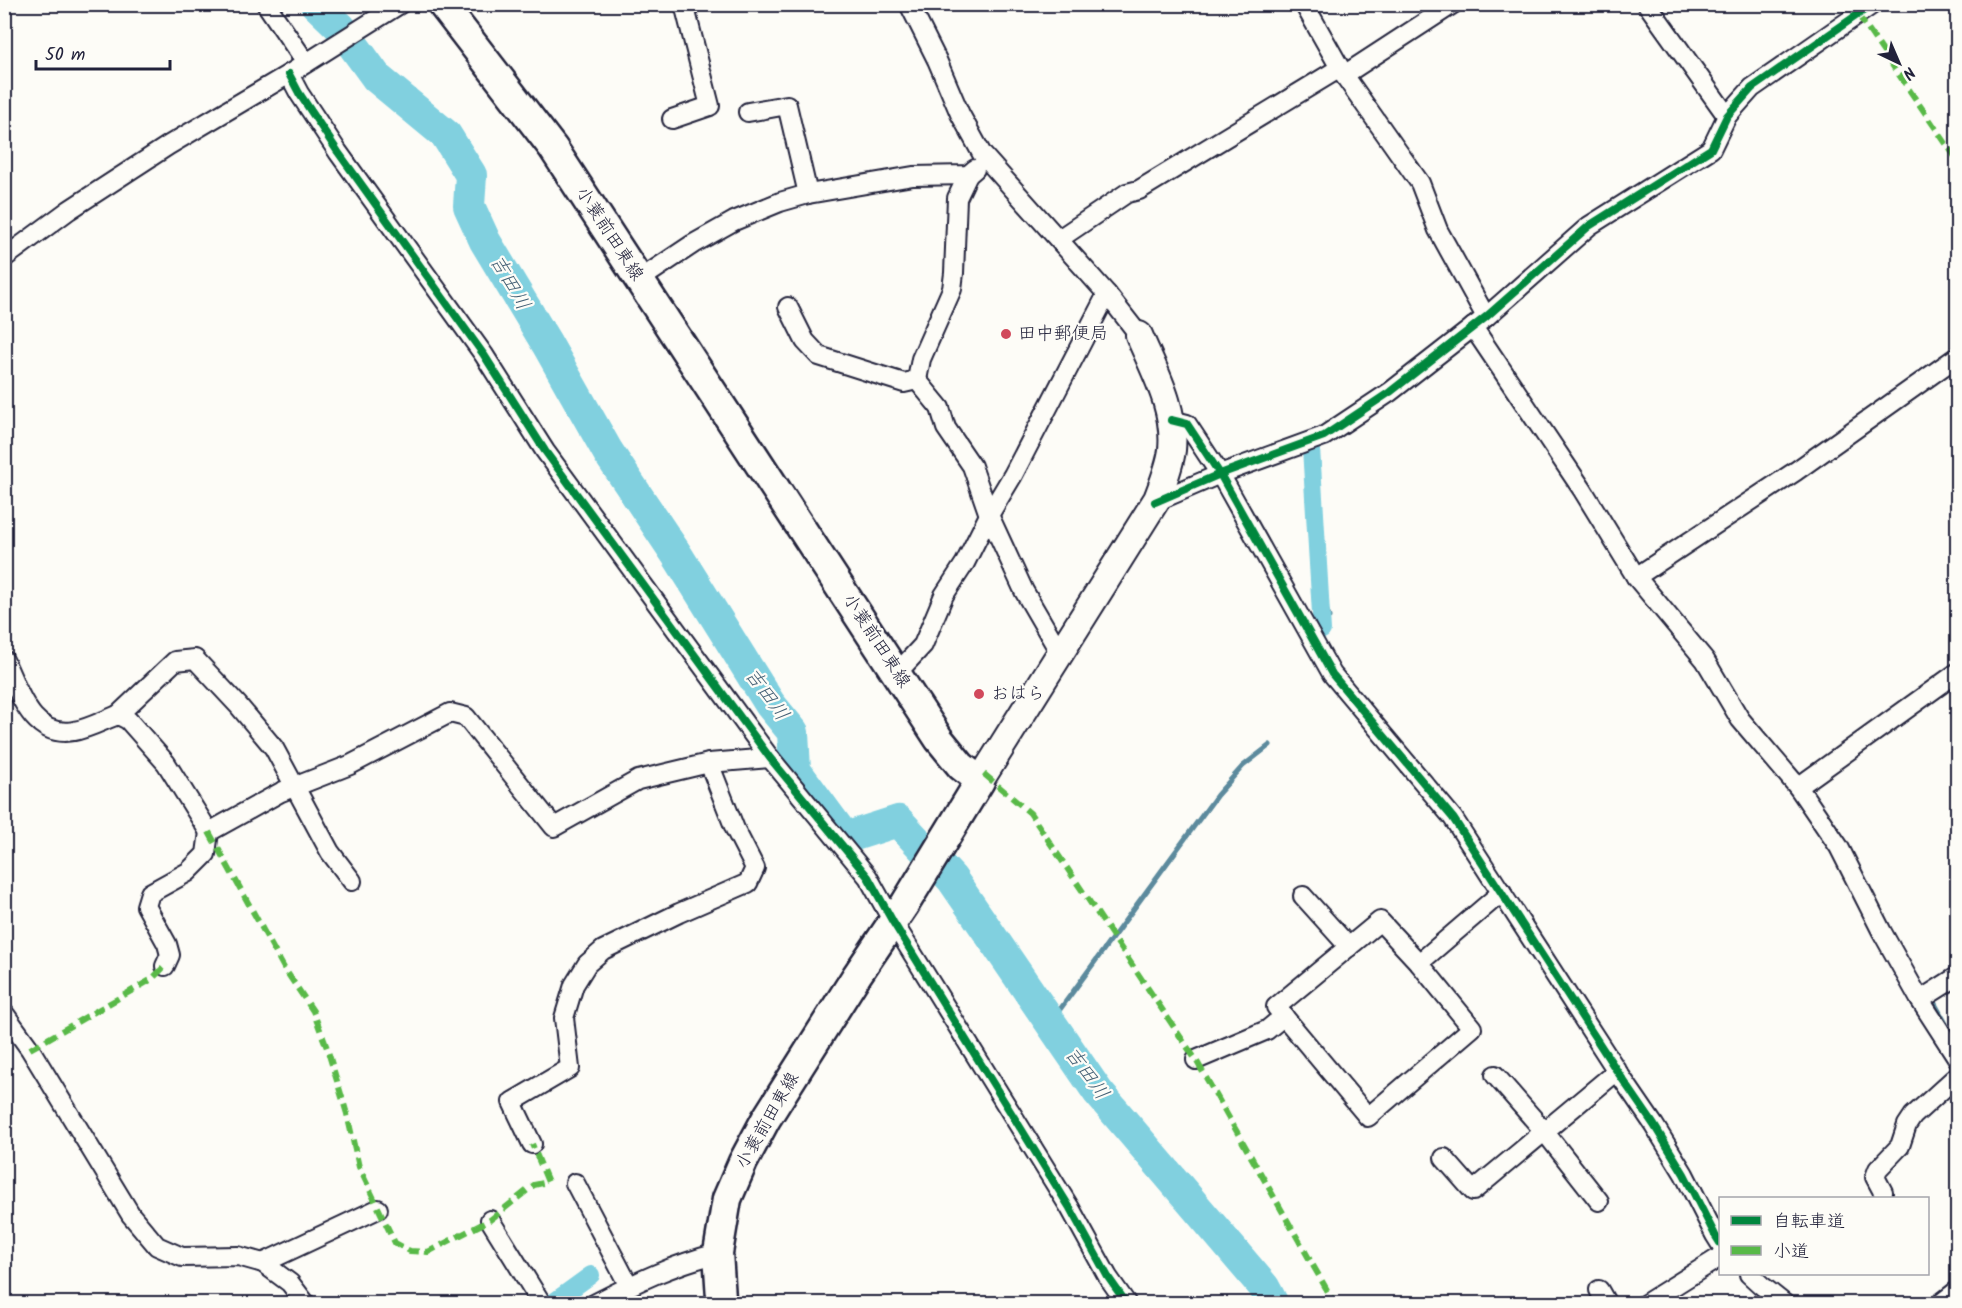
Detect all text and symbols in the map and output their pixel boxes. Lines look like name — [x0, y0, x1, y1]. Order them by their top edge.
scale bar — [36, 33, 170, 71]
north arrow — [1869, 33, 1929, 93]
text: 50 m — [45, 41, 85, 70]
text: N — [1896, 60, 1921, 85]
street label: 小蓑前田東線 — [567, 181, 651, 287]
water label: 吉田川 — [480, 249, 538, 317]
place label: 田中郵便局 — [1018, 320, 1108, 349]
marker: 田中郵便局 — [999, 327, 1013, 341]
street label: 小蓑前田東線 — [834, 588, 918, 694]
water label: 吉田川 — [735, 661, 797, 729]
place label: おはら — [991, 680, 1045, 709]
marker: おはら — [972, 687, 986, 701]
water label: 吉田川 — [1055, 1040, 1117, 1108]
street label: 小蓑前田東線 — [728, 1067, 808, 1175]
legend — [1719, 1197, 1929, 1275]
text: 自転車道 — [1773, 1208, 1845, 1237]
text: 小道 — [1773, 1238, 1809, 1267]

